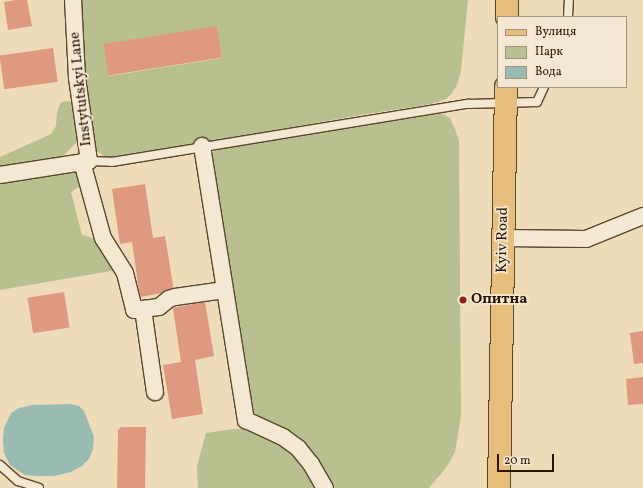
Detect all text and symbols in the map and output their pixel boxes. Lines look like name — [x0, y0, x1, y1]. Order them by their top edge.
legend — [497, 16, 627, 88]
text: Вулиця — [535, 24, 576, 40]
street label: Instytutskyi Lane — [66, 31, 96, 147]
text: Парк — [535, 44, 563, 60]
text: Вода — [535, 64, 562, 80]
street label: Kyiv Road — [493, 207, 513, 273]
place label: Опитна — [471, 291, 528, 309]
marker: Опитна — [458, 295, 468, 305]
scale bar — [499, 446, 556, 472]
text: 20 m — [504, 453, 531, 469]

